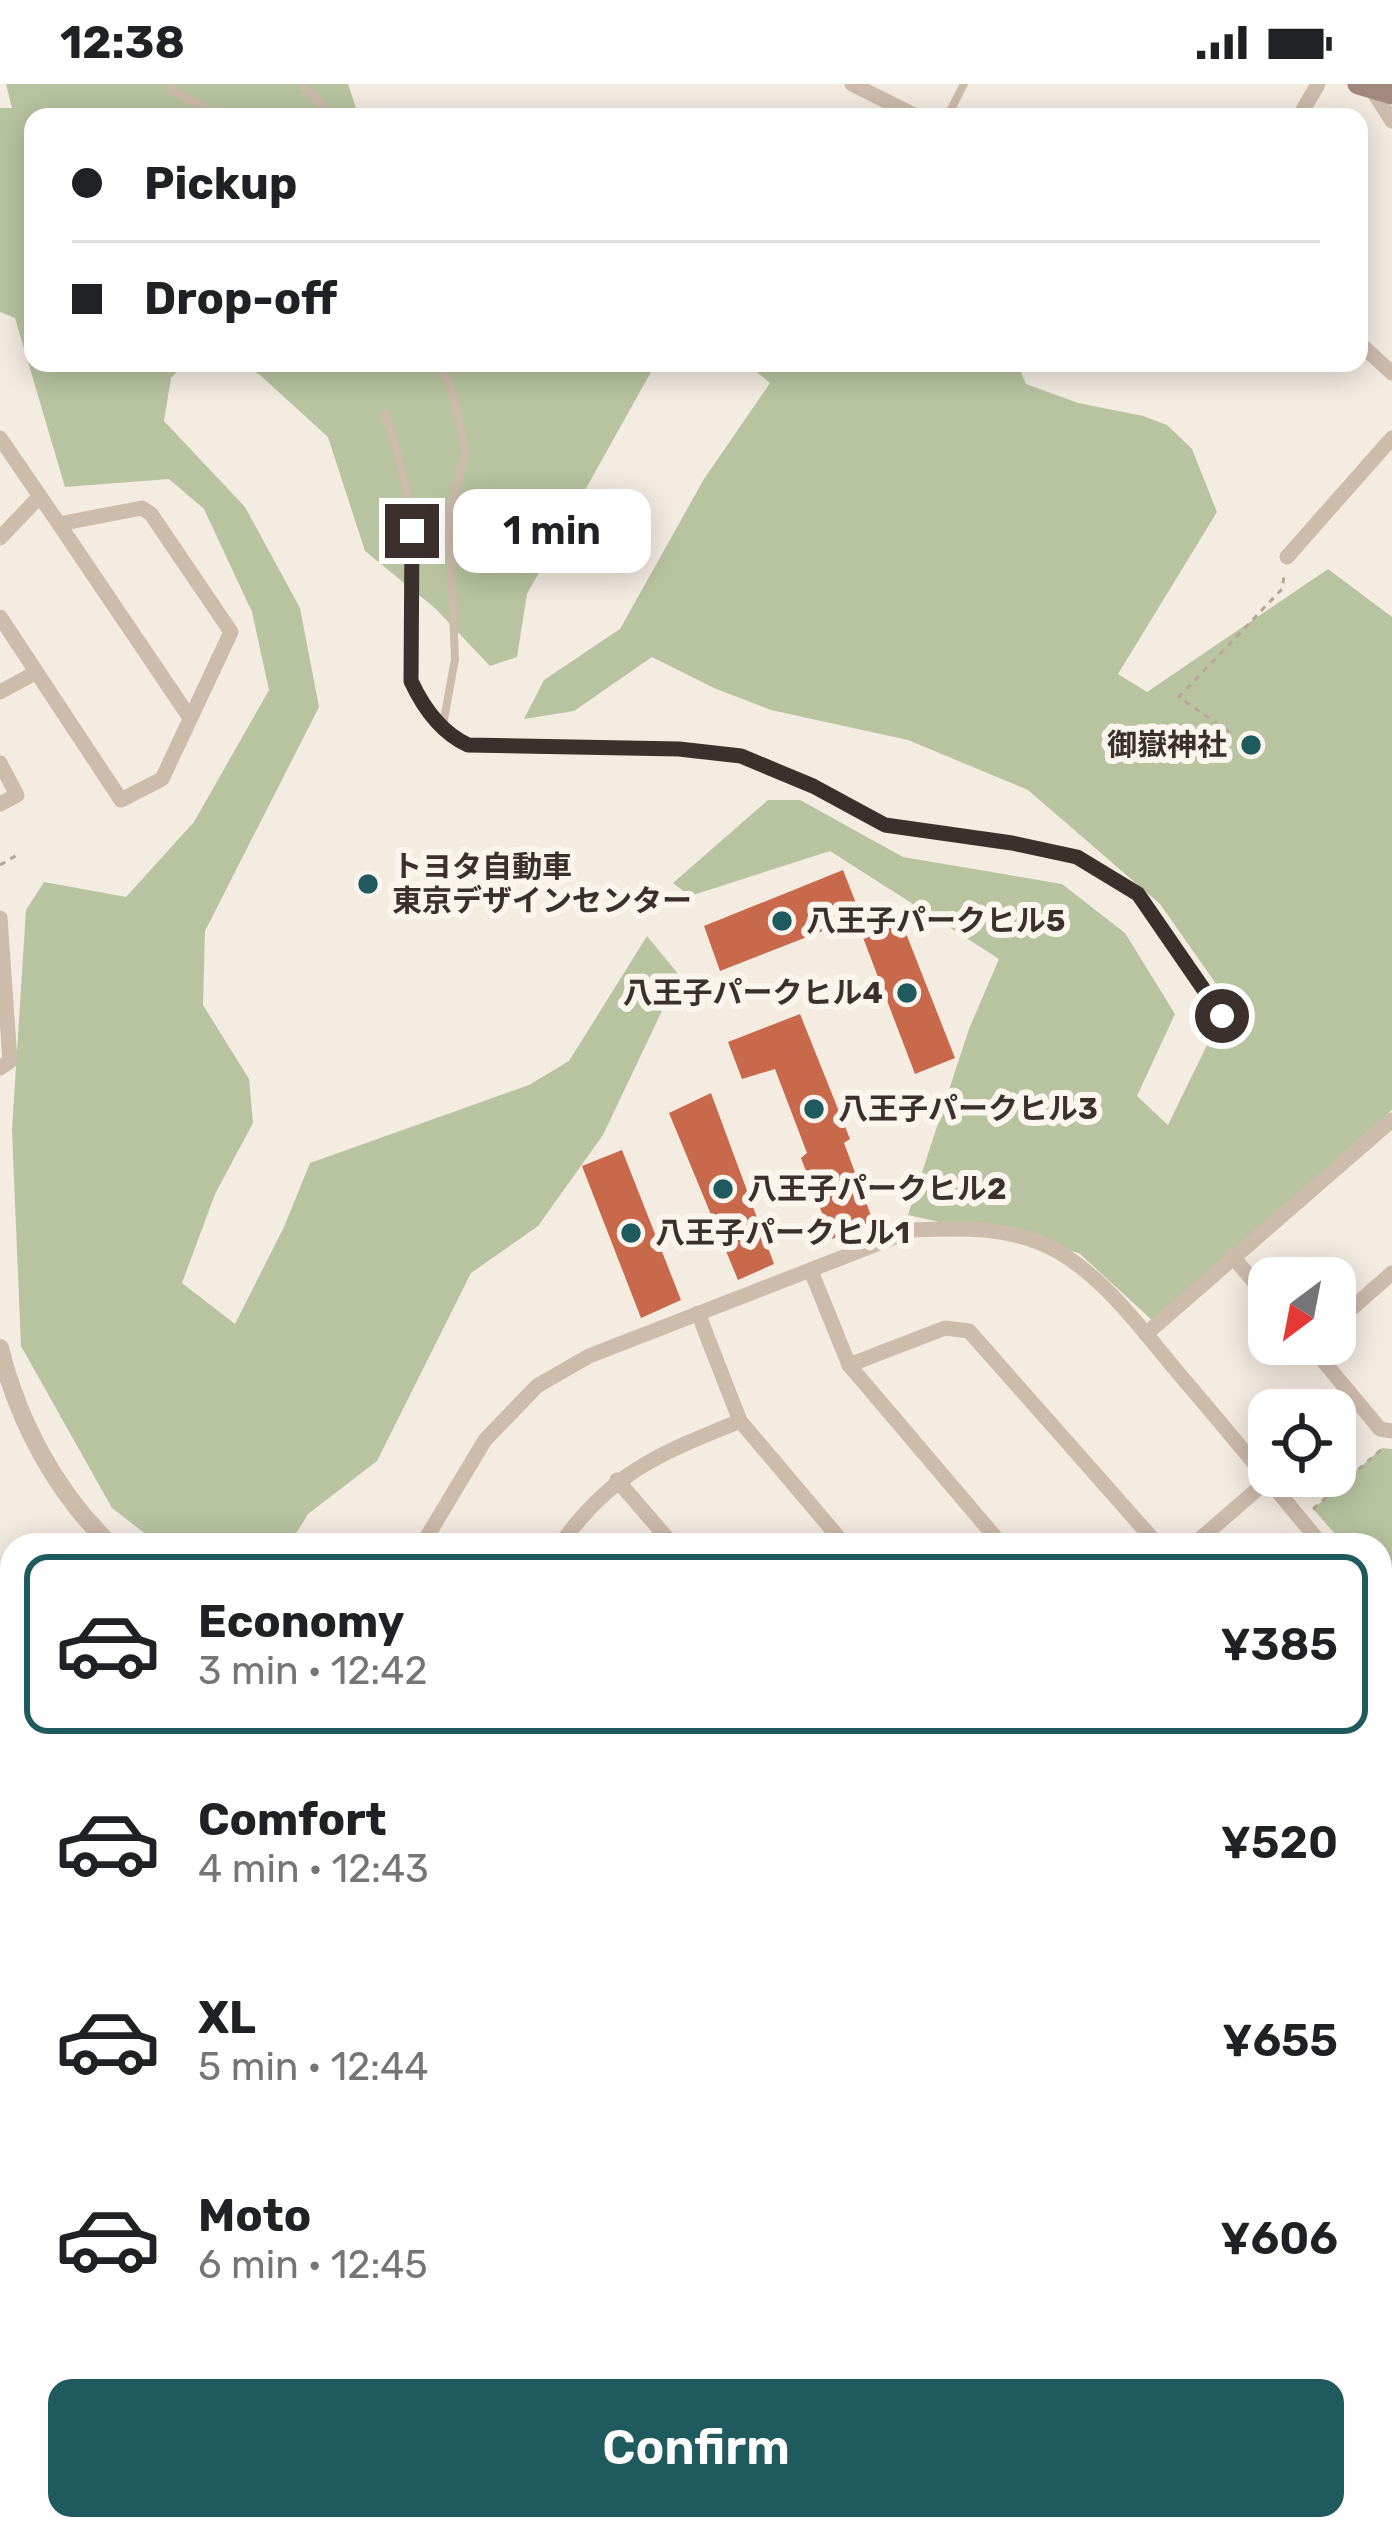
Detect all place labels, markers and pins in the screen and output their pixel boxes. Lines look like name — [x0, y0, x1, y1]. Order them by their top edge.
place label: 御嶽神社 — [1107, 727, 1227, 763]
marker: 御嶽神社 — [1238, 732, 1264, 758]
place label: トヨタ自動車 東京デザインセンター — [392, 849, 692, 919]
marker: トヨタ自動車 東京デザインセンター — [355, 871, 381, 897]
place label: 八王子パークヒル5 — [806, 903, 1065, 939]
marker: 八王子パークヒル5 — [769, 908, 795, 934]
place label: 八王子パークヒル4 — [623, 975, 883, 1011]
marker: 八王子パークヒル4 — [894, 980, 920, 1006]
place label: 八王子パークヒル3 — [838, 1091, 1098, 1127]
marker: 八王子パークヒル3 — [801, 1096, 827, 1122]
place label: 八王子パークヒル2 — [747, 1171, 1007, 1207]
marker: 八王子パークヒル2 — [710, 1176, 736, 1202]
place label: 八王子パークヒル1 — [655, 1215, 910, 1251]
marker: 八王子パークヒル1 — [618, 1220, 644, 1246]

